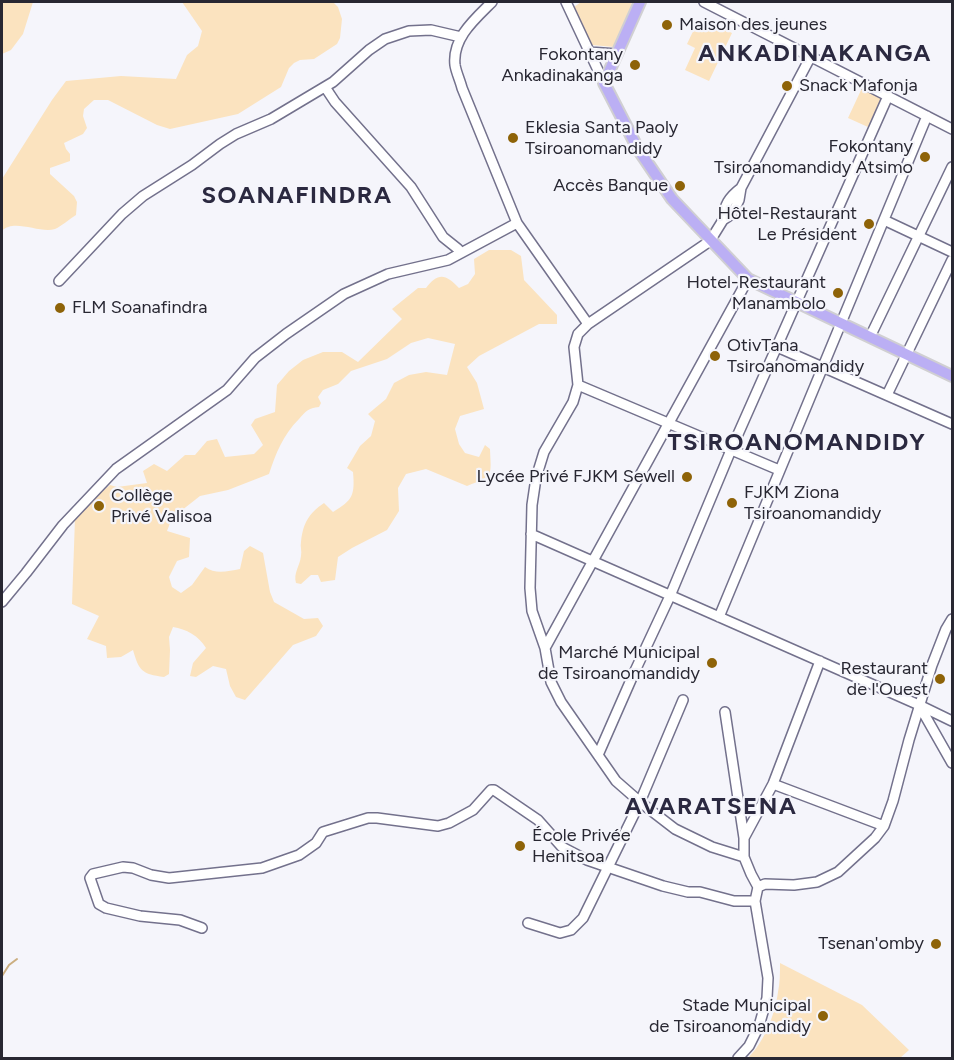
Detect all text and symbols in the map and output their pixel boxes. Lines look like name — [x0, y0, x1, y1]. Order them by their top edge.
place label: Maison des jeunes — [679, 14, 827, 36]
marker: Maison des jeunes — [660, 18, 674, 32]
district label: ANKADINAKANGA — [698, 40, 932, 68]
place label: Fokontany Ankadinakanga — [502, 44, 623, 86]
marker: Fokontany Ankadinakanga — [628, 58, 642, 72]
place label: Snack Mafonja — [799, 75, 918, 97]
marker: Snack Mafonja — [780, 79, 794, 93]
place label: Eklesia Santa Paoly Tsiroanomandidy — [525, 117, 678, 160]
marker: Eklesia Santa Paoly Tsiroanomandidy — [506, 131, 520, 145]
place label: Fokontany Tsiroanomandidy Atsimo — [714, 136, 913, 178]
marker: Fokontany Tsiroanomandidy Atsimo — [918, 150, 932, 164]
place label: Accès Banque — [553, 175, 668, 197]
marker: Accès Banque — [673, 179, 687, 193]
district label: SOANAFINDRA — [201, 182, 393, 210]
place label: Hôtel-Restaurant Le Président — [717, 203, 857, 246]
marker: Hôtel-Restaurant Le Président — [862, 217, 876, 231]
place label: Hotel-Restaurant Manambolo — [686, 272, 826, 314]
marker: Hotel-Restaurant Manambolo — [831, 286, 845, 300]
place label: FLM Soanafindra — [72, 297, 207, 319]
marker: FLM Soanafindra — [53, 301, 67, 315]
place label: OtivTana Tsiroanomandidy — [727, 335, 864, 378]
marker: OtivTana Tsiroanomandidy — [708, 349, 722, 363]
district label: TSIROANOMANDIDY — [668, 429, 926, 457]
place label: Lycée Privé FJKM Sewell — [477, 466, 675, 488]
marker: Lycée Privé FJKM Sewell — [680, 470, 694, 484]
place label: FJKM Ziona Tsiroanomandidy — [744, 482, 881, 524]
place label: Collège Privé Valisoa — [111, 485, 212, 528]
marker: FJKM Ziona Tsiroanomandidy — [725, 496, 739, 510]
marker: Collège Privé Valisoa — [92, 499, 106, 513]
place label: Marché Municipal de Tsiroanomandidy — [538, 642, 700, 684]
marker: Marché Municipal de Tsiroanomandidy — [705, 656, 719, 670]
place label: Restaurant de l'Ouest — [840, 658, 928, 700]
marker: Restaurant de l'Ouest — [933, 672, 947, 686]
district label: AVARATSENA — [625, 793, 797, 821]
place label: École Privée Henitsoa — [532, 825, 630, 868]
marker: École Privée Henitsoa — [513, 839, 527, 853]
place label: Tsenan'omby — [818, 933, 924, 955]
marker: Tsenan'omby — [929, 937, 943, 951]
place label: Stade Municipal de Tsiroanomandidy — [649, 995, 811, 1038]
marker: Stade Municipal de Tsiroanomandidy — [816, 1009, 830, 1023]

